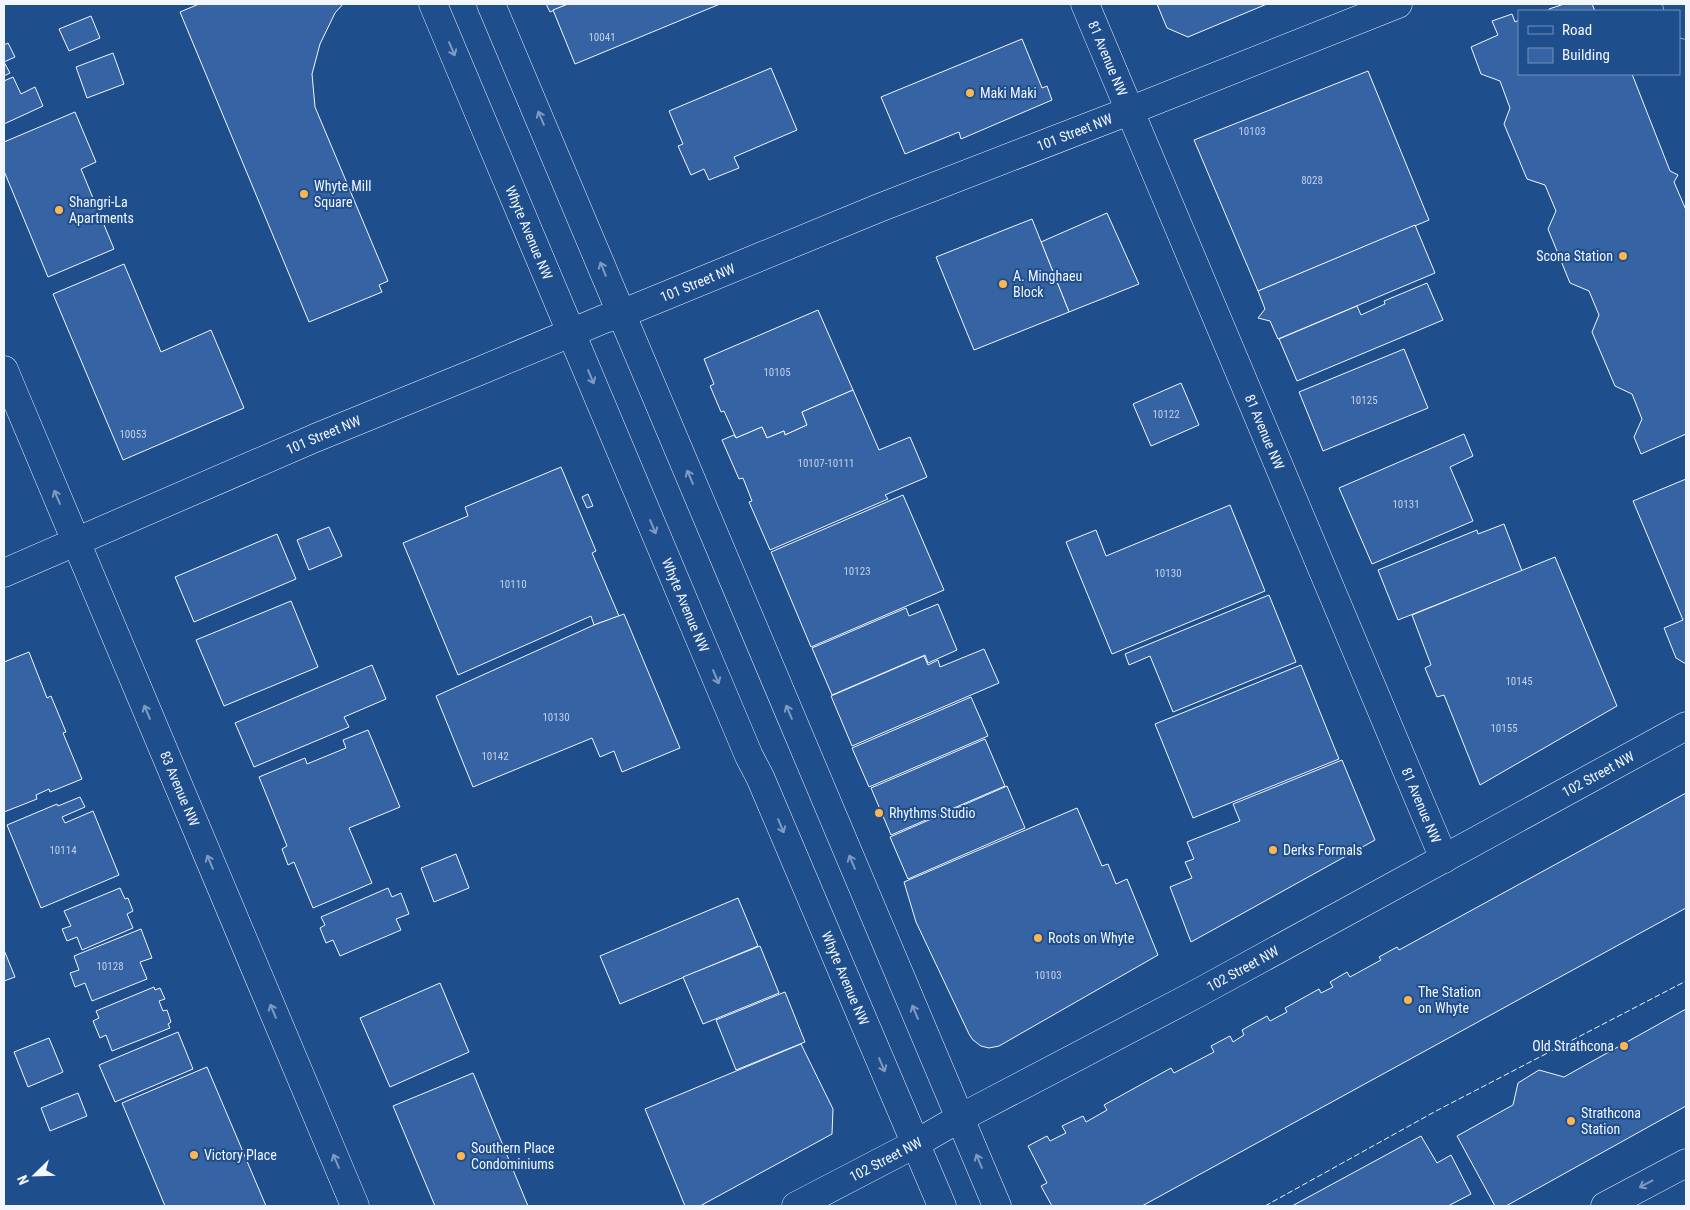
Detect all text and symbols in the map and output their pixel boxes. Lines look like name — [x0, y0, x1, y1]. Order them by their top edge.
legend — [1518, 10, 1680, 75]
street label: 81 Avenue NW — [1085, 18, 1131, 99]
text: Road — [1562, 21, 1592, 39]
house number: 10041 — [588, 31, 616, 44]
one-way arrow — [448, 41, 458, 56]
text: Building — [1562, 46, 1610, 64]
place label: Maki Maki — [980, 85, 1037, 101]
marker: Maki Maki — [964, 87, 976, 99]
street label: 101 Street NW — [1035, 110, 1115, 154]
one-way arrow — [535, 111, 545, 126]
house number: 10103 — [1238, 125, 1266, 138]
house number: 8028 — [1301, 174, 1323, 187]
place label: Whyte Mill Square — [314, 178, 371, 210]
street label: Whyte Avenue NW — [502, 183, 556, 282]
marker: Whyte Mill Square — [298, 188, 310, 200]
place label: Shangri-La Apartments — [69, 194, 134, 226]
marker: Shangri-La Apartments — [53, 204, 65, 216]
place label: Scona Station — [1536, 248, 1613, 264]
marker: Scona Station — [1617, 250, 1629, 262]
street label: 101 Street NW — [658, 260, 738, 305]
one-way arrow — [597, 261, 606, 276]
place label: A. Minghaeu Block — [1013, 268, 1082, 300]
marker: A. Minghaeu Block — [997, 278, 1009, 290]
house number: 10105 — [763, 366, 791, 379]
one-way arrow — [586, 369, 596, 384]
street label: 81 Avenue NW — [1242, 392, 1288, 472]
house number: 10125 — [1350, 394, 1378, 407]
house number: 10122 — [1152, 408, 1180, 421]
street label: 101 Street NW — [284, 412, 363, 458]
house number: 10053 — [119, 428, 147, 441]
house number: 10107-10111 — [797, 457, 855, 470]
one-way arrow — [685, 470, 694, 485]
one-way arrow — [52, 490, 62, 505]
house number: 10131 — [1392, 498, 1420, 511]
one-way arrow — [649, 519, 659, 534]
street label: Whyte Avenue NW — [659, 556, 712, 655]
house number: 10123 — [843, 565, 871, 578]
house number: 10130 — [1154, 567, 1182, 580]
house number: 10110 — [499, 578, 527, 591]
one-way arrow — [712, 669, 722, 684]
house number: 10145 — [1505, 675, 1533, 688]
one-way arrow — [142, 705, 152, 720]
one-way arrow — [784, 705, 793, 720]
house number: 10130 — [542, 711, 570, 724]
house number: 10155 — [1490, 722, 1518, 735]
street label: 102 Street NW — [1559, 748, 1637, 800]
street label: 83 Avenue NW — [157, 749, 203, 829]
house number: 10142 — [481, 750, 509, 763]
street label: 81 Avenue NW — [1399, 765, 1444, 846]
place label: Rhythms Studio — [889, 805, 975, 821]
marker: Rhythms Studio — [873, 807, 885, 819]
one-way arrow — [776, 818, 786, 833]
place label: Derks Formals — [1283, 842, 1362, 858]
house number: 10114 — [49, 844, 77, 857]
marker: Derks Formals — [1267, 844, 1279, 856]
one-way arrow — [205, 855, 214, 870]
one-way arrow — [847, 855, 856, 870]
street label: Whyte Avenue NW — [818, 929, 872, 1028]
place label: Roots on Whyte — [1048, 930, 1135, 946]
marker: Roots on Whyte — [1032, 932, 1044, 944]
street label: 102 Street NW — [1204, 942, 1282, 995]
house number: 10128 — [96, 960, 124, 973]
house number: 10103 — [1034, 969, 1062, 982]
place label: The Station on Whyte — [1418, 984, 1481, 1016]
marker: The Station on Whyte — [1402, 994, 1414, 1006]
one-way arrow — [268, 1004, 277, 1020]
one-way arrow — [910, 1005, 920, 1020]
place label: Old Strathcona — [1532, 1038, 1614, 1054]
marker: Old Strathcona — [1618, 1040, 1630, 1052]
one-way arrow — [878, 1057, 887, 1072]
place label: Strathcona Station — [1581, 1105, 1641, 1137]
marker: Strathcona Station — [1565, 1115, 1577, 1127]
street label: 102 Street NW — [847, 1134, 925, 1185]
place label: Southern Place Condominiums — [471, 1140, 555, 1172]
place label: Victory Place — [204, 1147, 277, 1163]
marker: Victory Place — [188, 1149, 200, 1161]
north arrow — [10, 1150, 60, 1200]
marker: Southern Place Condominiums — [455, 1150, 467, 1162]
one-way arrow — [331, 1154, 340, 1169]
one-way arrow — [973, 1154, 983, 1169]
text: N — [14, 1173, 32, 1187]
one-way arrow — [1639, 1180, 1653, 1190]

